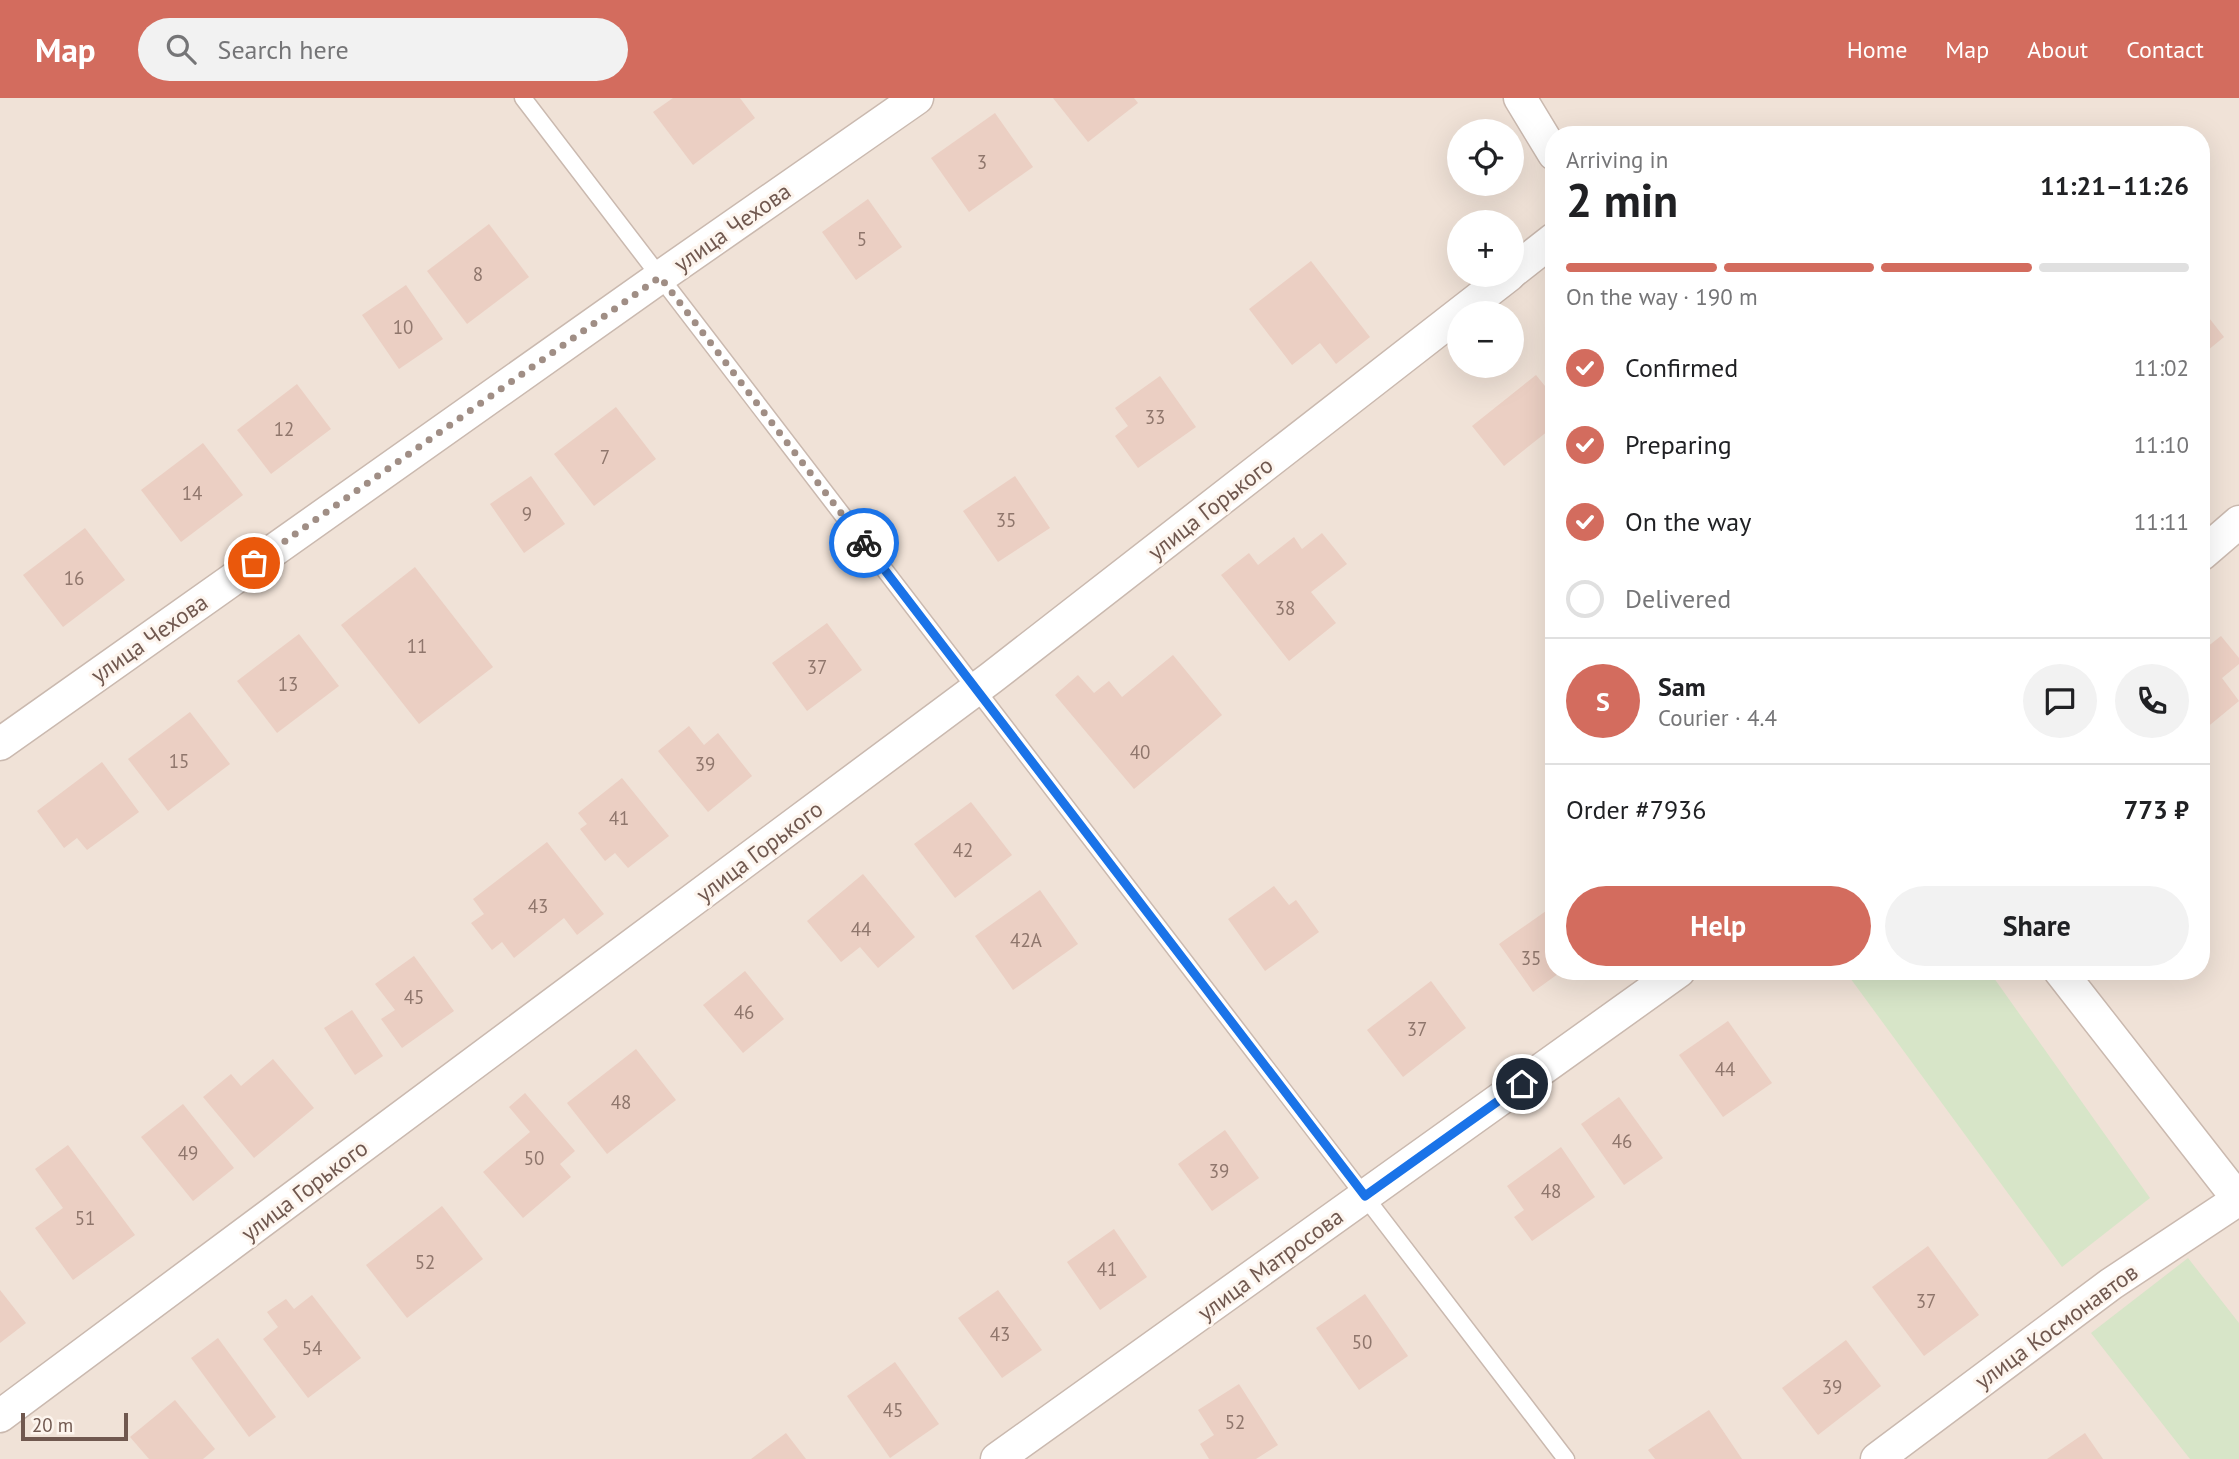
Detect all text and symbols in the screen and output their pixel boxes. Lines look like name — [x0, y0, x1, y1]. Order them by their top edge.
search box — [138, 18, 628, 81]
text: Map — [35, 28, 96, 71]
icon: search — [162, 30, 200, 68]
text: Search here — [218, 33, 349, 66]
text: Home — [1847, 34, 1907, 65]
text: Map — [1945, 34, 1989, 65]
text: About — [2027, 34, 2088, 65]
text: Contact — [2126, 34, 2204, 65]
map controls — [1447, 119, 1524, 378]
button: locate — [1447, 119, 1524, 196]
text: Arriving in — [1566, 145, 1668, 174]
house number: 3 — [977, 150, 987, 174]
text: 11:21–11:26 — [2040, 169, 2189, 202]
text: 2 min — [1566, 170, 1678, 230]
street label: улица Чехова — [668, 176, 796, 278]
button: + — [1447, 210, 1524, 287]
house number: 5 — [857, 227, 867, 251]
house number: 8 — [473, 262, 483, 286]
text: On the way · 190 m — [1566, 282, 1758, 311]
button: − — [1447, 301, 1524, 378]
house number: 10 — [393, 315, 413, 339]
icon: check — [1566, 349, 1604, 387]
text: Confirmed — [1625, 351, 1738, 384]
text: 11:02 — [2134, 353, 2189, 382]
house number: 33 — [1145, 405, 1165, 429]
house number: 12 — [274, 417, 294, 441]
icon: check — [1566, 426, 1604, 464]
text: Preparing — [1625, 428, 1732, 461]
text: 11:10 — [2134, 430, 2189, 459]
house number: 7 — [600, 445, 610, 469]
street label: улица Горького — [1141, 450, 1279, 566]
house number: 14 — [182, 481, 202, 505]
house number: 9 — [522, 502, 532, 526]
icon: check — [1566, 503, 1604, 541]
text: On the way — [1625, 505, 1751, 538]
text: 11:11 — [2134, 507, 2189, 536]
courier — [829, 508, 899, 578]
house number: 35 — [996, 508, 1016, 532]
icon: bike — [845, 524, 883, 562]
pin — [224, 533, 284, 593]
icon: bag — [235, 544, 273, 582]
house number: 16 — [64, 566, 84, 590]
text: Delivered — [1625, 582, 1731, 615]
street label: улица Чехова — [85, 587, 213, 689]
house number: 38 — [1275, 596, 1295, 620]
house number: 11 — [407, 634, 427, 658]
house number: 37 — [807, 655, 827, 679]
button: chat — [2023, 664, 2097, 738]
button: phone — [2115, 664, 2189, 738]
text: Sam — [1658, 670, 1706, 703]
house number: 13 — [278, 672, 298, 696]
text: S — [1596, 685, 1610, 718]
text: Courier · 4.4 — [1658, 703, 1777, 732]
house number: 40 — [1130, 740, 1150, 764]
house number: 15 — [169, 749, 189, 773]
house number: 39 — [695, 752, 715, 776]
text: Order #7936 — [1566, 793, 1706, 826]
text: 773 ₽ — [2123, 793, 2189, 826]
street label: улица Горького — [690, 794, 828, 908]
house number: 41 — [609, 806, 629, 830]
house number: 42 — [953, 838, 973, 862]
button: Help — [1566, 886, 1871, 966]
button: Share — [1885, 886, 2189, 966]
house number: 43 — [528, 894, 548, 918]
house number: 44 — [851, 917, 871, 941]
house number: 42А — [1010, 928, 1042, 952]
house number: 35 — [1521, 946, 1541, 970]
house number: 45 — [404, 985, 424, 1009]
house number: 46 — [734, 1000, 754, 1024]
house number: 37 — [1407, 1017, 1427, 1041]
pin — [1492, 1054, 1552, 1114]
house number: 44 — [1715, 1057, 1735, 1081]
icon: home — [1503, 1065, 1541, 1103]
house number: 48 — [611, 1090, 631, 1114]
house number: 46 — [1612, 1129, 1632, 1153]
street label: улица Горького — [235, 1133, 373, 1247]
house number: 49 — [178, 1141, 198, 1165]
house number: 50 — [524, 1146, 544, 1170]
house number: 39 — [1209, 1159, 1229, 1183]
house number: 48 — [1541, 1179, 1561, 1203]
street label: улица Матросова — [1191, 1201, 1349, 1327]
house number: 51 — [75, 1206, 95, 1230]
house number: 52 — [415, 1250, 435, 1274]
house number: 41 — [1097, 1257, 1117, 1281]
street label: улица Космонавтов — [1969, 1257, 2143, 1395]
house number: 37 — [1916, 1289, 1936, 1313]
house number: 43 — [990, 1322, 1010, 1346]
house number: 50 — [1352, 1330, 1372, 1354]
house number: 54 — [302, 1336, 322, 1360]
house number: 39 — [1822, 1375, 1842, 1399]
house number: 45 — [883, 1398, 903, 1422]
scale bar — [21, 1410, 128, 1442]
house number: 52 — [1225, 1410, 1245, 1434]
text: 20 m — [32, 1413, 73, 1437]

